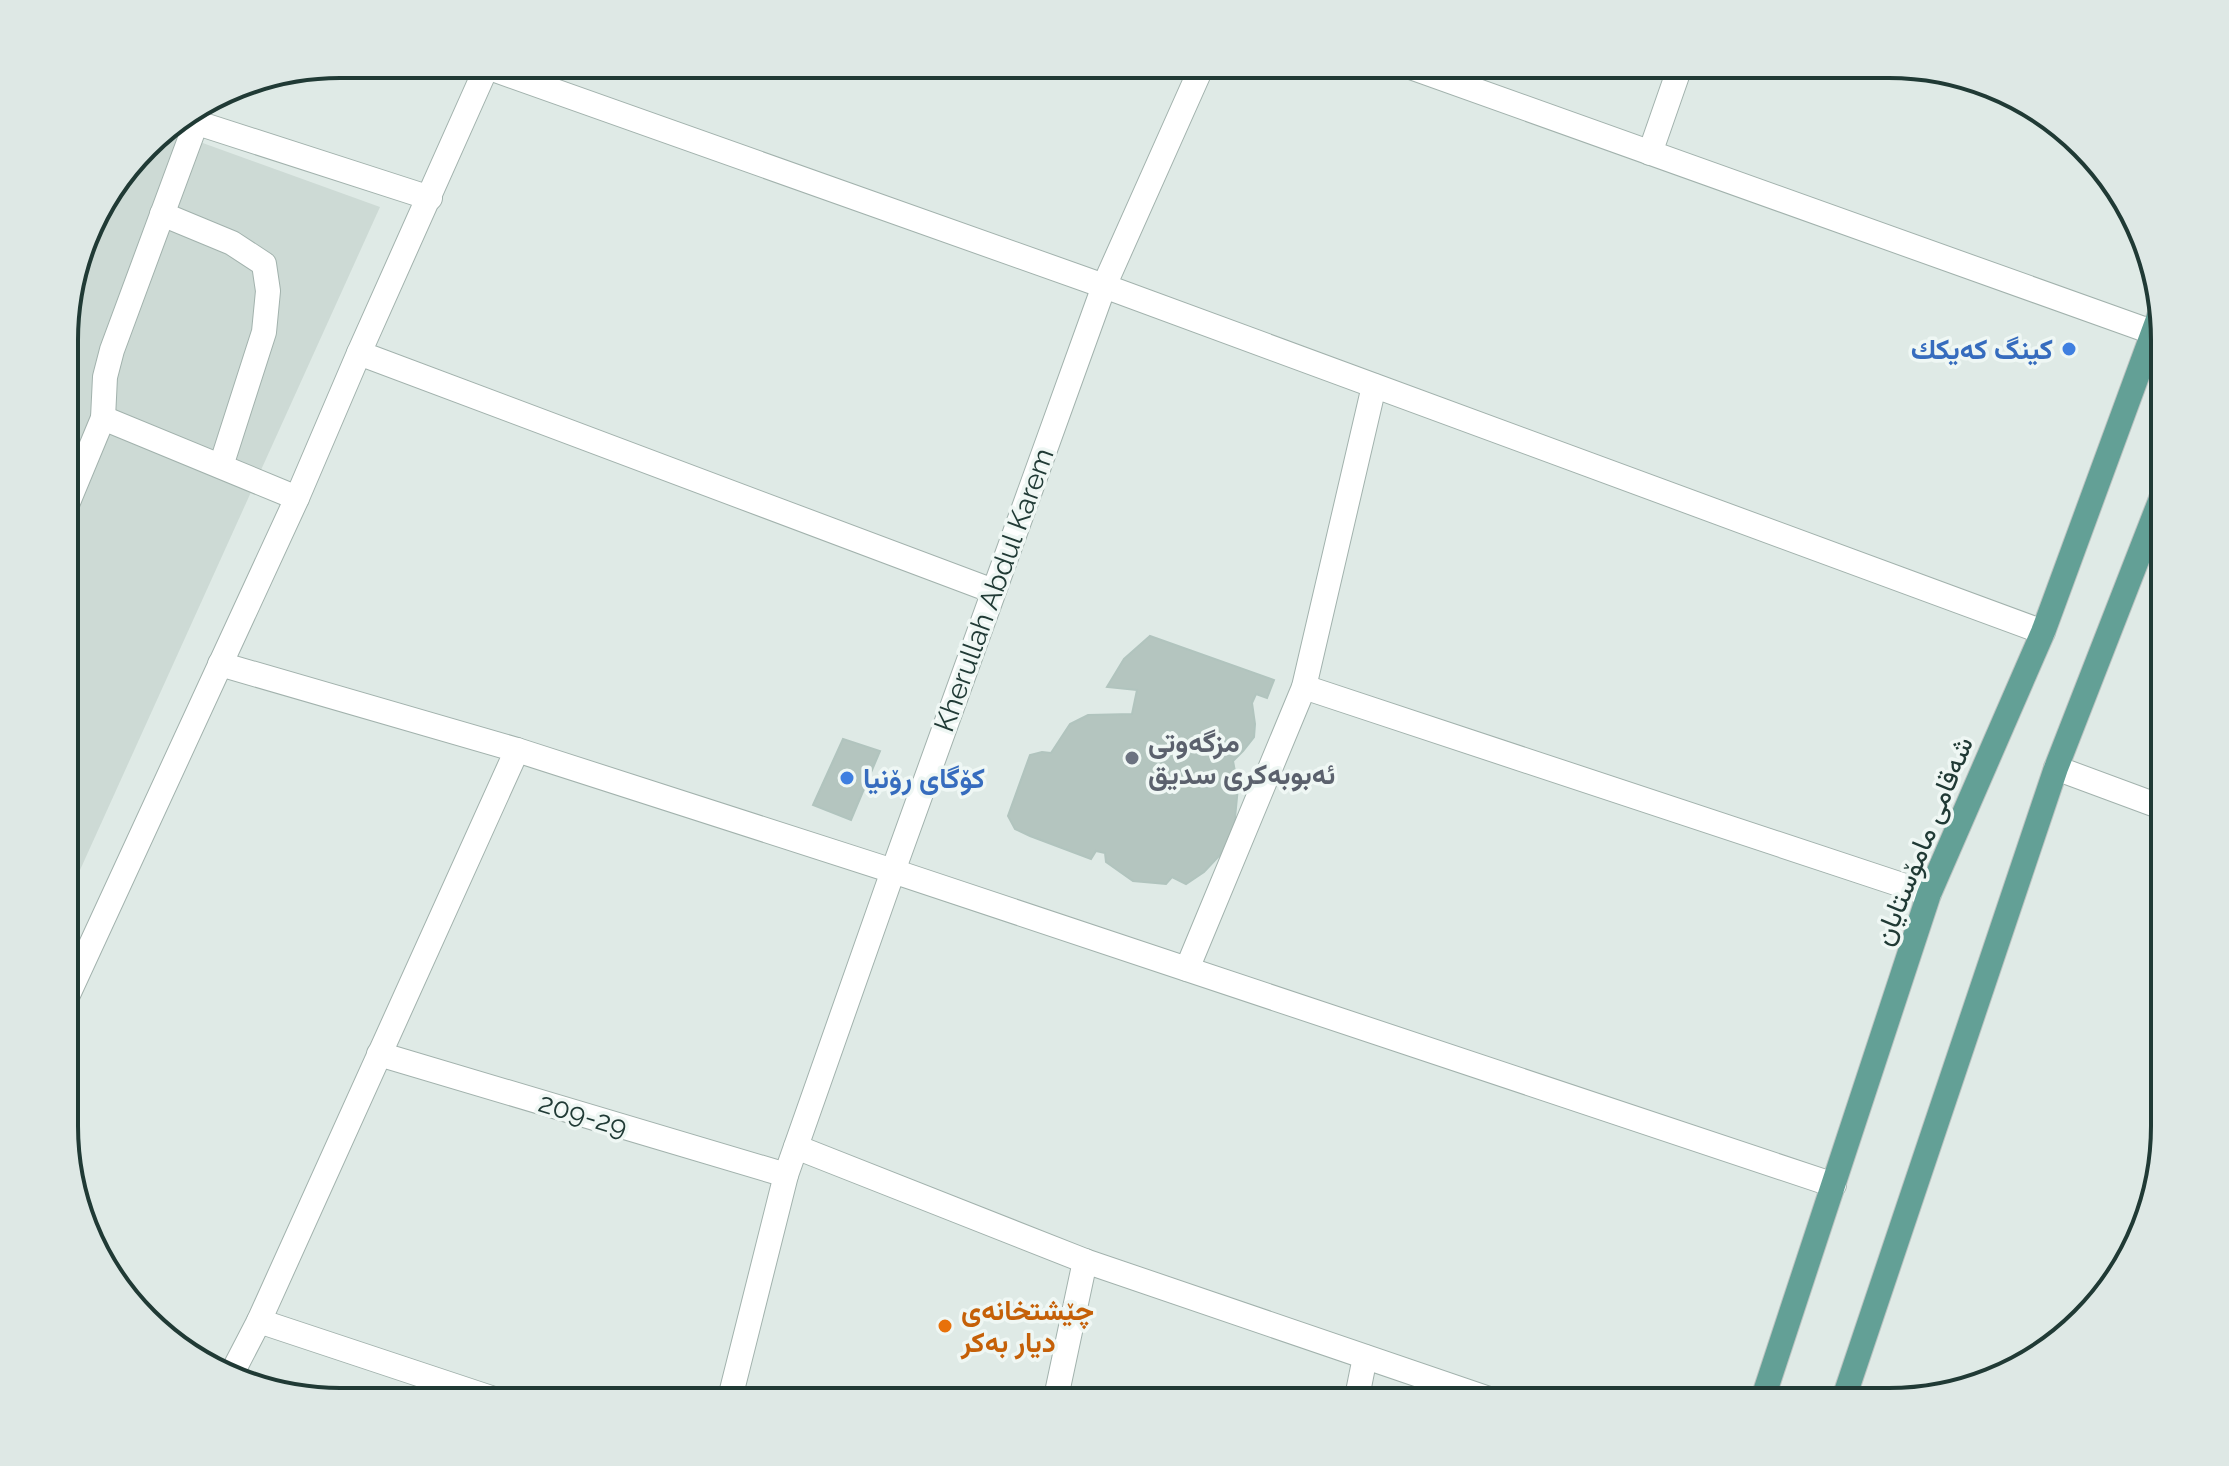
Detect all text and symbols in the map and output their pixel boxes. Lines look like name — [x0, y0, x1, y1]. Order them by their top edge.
place label: کينگ کەیکك — [1911, 333, 2053, 366]
marker: کينگ کەیکك — [2060, 340, 2078, 358]
street label: Kherullah Abdul Karem — [927, 444, 1061, 736]
place label: مزگەوتی ئەبوبەکری سدیق — [1148, 726, 1335, 792]
street label: شەقامی مامۆستایان — [1866, 732, 1981, 951]
marker: مزگەوتی ئەبوبەکری سدیق — [1123, 749, 1141, 767]
place label: کۆگای رۆنیا — [863, 762, 985, 796]
marker: کۆگای رۆنیا — [838, 769, 856, 787]
street label: 209-29 — [535, 1086, 631, 1144]
place label: چێشتخانەی دیار بەکر — [960, 1294, 1094, 1360]
marker: چێشتخانەی دیار بەکر — [936, 1317, 954, 1335]

